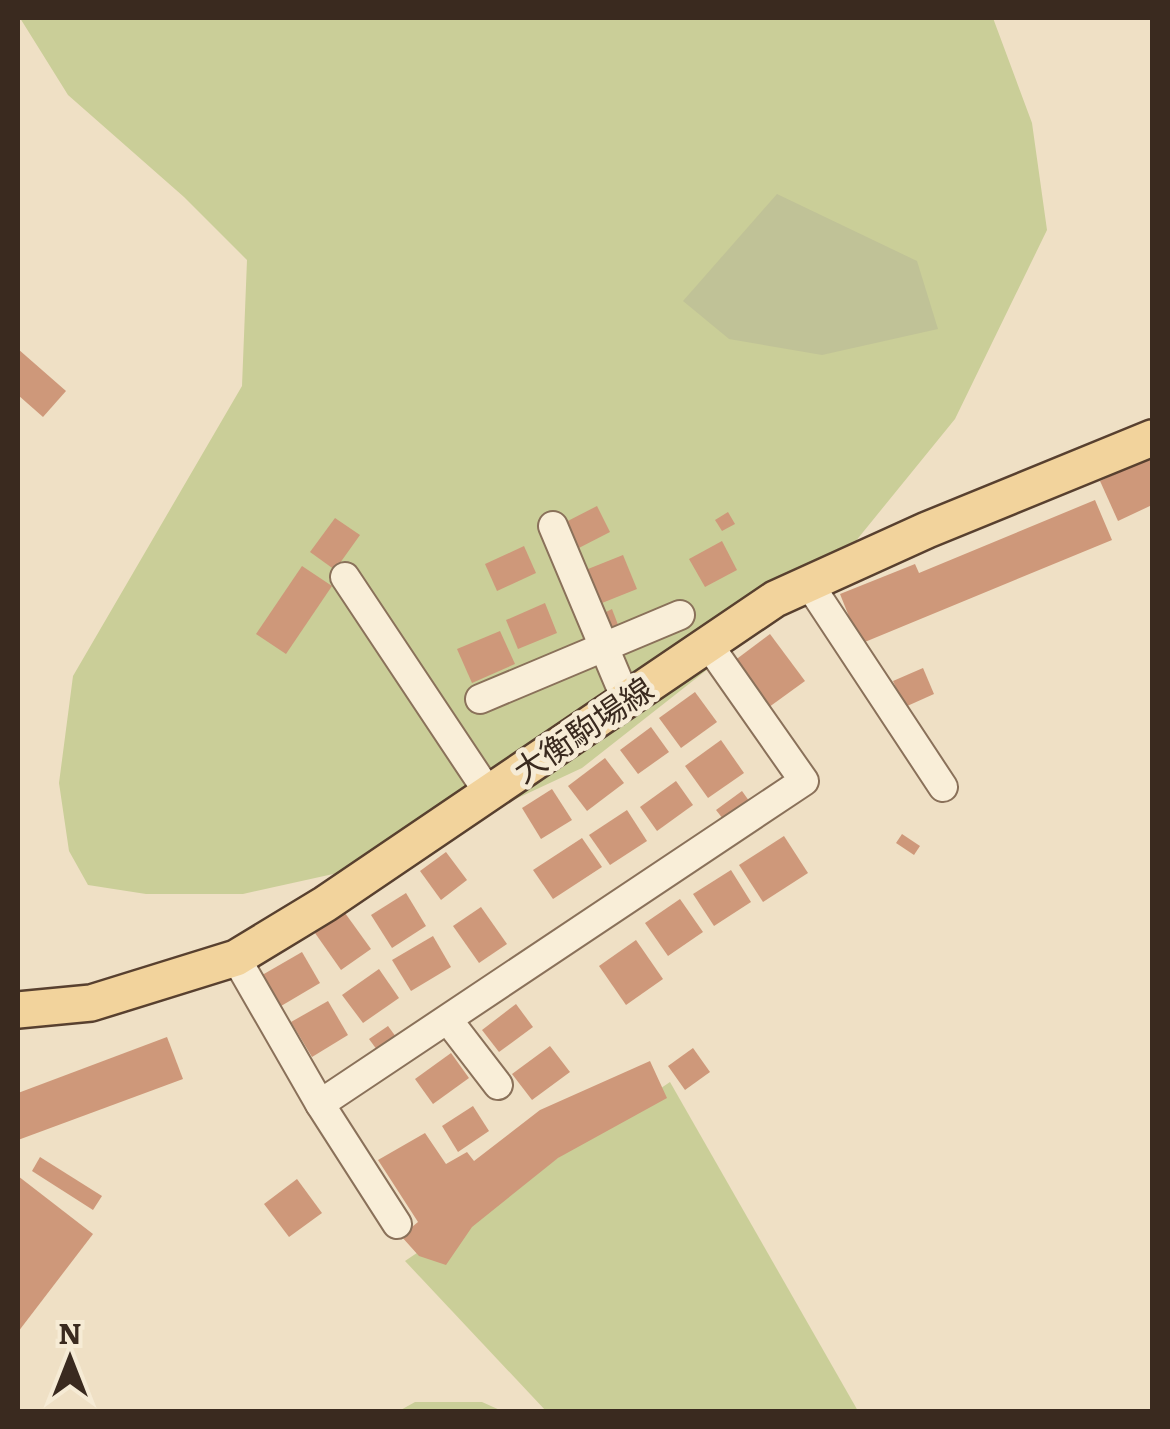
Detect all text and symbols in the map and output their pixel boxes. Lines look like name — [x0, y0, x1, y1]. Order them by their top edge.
street label: 大衡駒場線 — [502, 663, 662, 793]
north arrow — [20, 1309, 120, 1409]
text: N — [58, 1311, 82, 1353]

